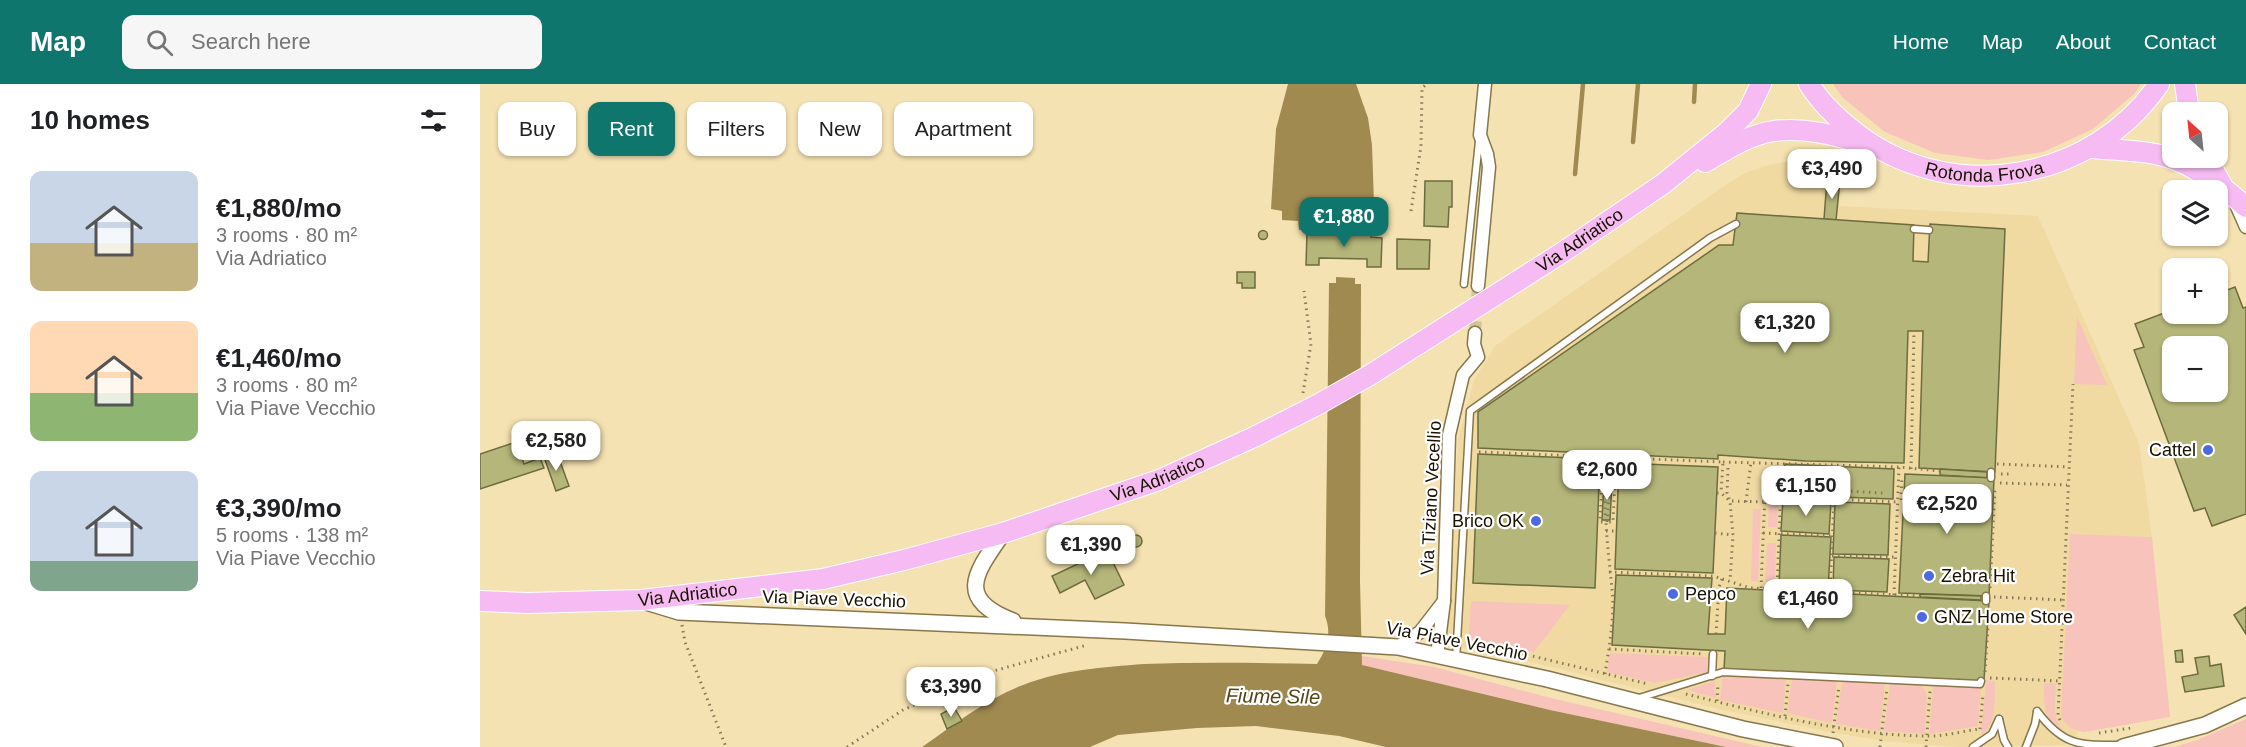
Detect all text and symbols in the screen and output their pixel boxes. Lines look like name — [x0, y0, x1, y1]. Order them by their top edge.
search box — [122, 15, 542, 69]
text: Map — [30, 26, 86, 57]
icon: search — [143, 26, 176, 59]
text: Search here — [191, 29, 311, 54]
text: Home — [1893, 30, 1949, 53]
text: Map — [1982, 30, 2023, 53]
text: About — [2056, 30, 2111, 53]
text: Contact — [2144, 30, 2216, 53]
chip: Buy — [498, 102, 576, 156]
chip: Rent — [588, 102, 675, 156]
chip: Filters — [687, 102, 786, 156]
chip: New — [798, 102, 882, 156]
chip: Apartment — [894, 102, 1033, 156]
north arrow — [2162, 102, 2228, 168]
map controls — [2162, 102, 2228, 402]
icon: filters — [417, 104, 450, 137]
text: 10 homes — [30, 105, 150, 135]
pin: €3,490 — [1783, 149, 1881, 200]
text: €3,490 — [1801, 157, 1863, 179]
street label: Rotonda Frova — [1923, 157, 2047, 186]
button: layers — [2162, 180, 2228, 246]
text: €1,880/mo — [216, 193, 342, 223]
icon: home — [78, 195, 150, 267]
pin: €1,880 — [1295, 197, 1393, 248]
street label: Via Adriatico — [1533, 204, 1627, 276]
text: €1,880 — [1313, 205, 1375, 227]
text: 3 rooms · 80 m² — [216, 224, 357, 246]
text: Via Adriatico — [216, 247, 327, 269]
button: + — [2162, 258, 2228, 324]
pin: €1,320 — [1736, 303, 1834, 354]
text: €1,320 — [1754, 311, 1816, 333]
button: − — [2162, 336, 2228, 402]
text: €1,460/mo — [216, 343, 342, 373]
icon: home — [78, 345, 150, 417]
text: 3 rooms · 80 m² — [216, 374, 357, 396]
text: Via Piave Vecchio — [216, 397, 376, 419]
street label: Via Tiziano Vecellio — [1417, 420, 1445, 576]
pin: €2,580 — [507, 421, 605, 472]
text: €2,580 — [525, 429, 587, 451]
place label: Cattel — [2149, 440, 2196, 460]
marker: Cattel — [2201, 443, 2215, 457]
pin: €2,600 — [1558, 450, 1656, 501]
street label: Via Adriatico — [1108, 451, 1208, 506]
text: €2,600 — [1576, 458, 1638, 480]
pin: €1,150 — [1757, 466, 1855, 517]
text: €1,150 — [1775, 474, 1837, 496]
pin: €2,520 — [1898, 484, 1996, 535]
text: €2,520 — [1916, 492, 1978, 514]
text: €3,390/mo — [216, 493, 342, 523]
icon: home — [78, 495, 150, 567]
place label: Brico OK — [1452, 511, 1524, 531]
marker: Brico OK — [1529, 514, 1543, 528]
text: 5 rooms · 138 m² — [216, 524, 368, 546]
pin: €1,390 — [1042, 525, 1140, 576]
text: €1,390 — [1060, 533, 1122, 555]
text: Via Piave Vecchio — [216, 547, 376, 569]
place label: Zebra Hit — [1941, 566, 2015, 586]
marker: Zebra Hit — [1922, 569, 1936, 583]
street label: Via Adriatico — [637, 579, 738, 610]
pin: €1,460 — [1759, 579, 1857, 630]
place label: Pepco — [1685, 584, 1736, 604]
street label: Via Piave Vecchio — [762, 586, 906, 612]
marker: Pepco — [1666, 587, 1680, 601]
text: €1,460 — [1777, 587, 1839, 609]
place label: GNZ Home Store — [1934, 607, 2073, 627]
marker: GNZ Home Store — [1915, 610, 1929, 624]
street label: Via Piave Vecchio — [1385, 617, 1529, 665]
pin: €3,390 — [902, 667, 1000, 718]
text: €3,390 — [920, 675, 982, 697]
water label: Fiume Sile — [1226, 684, 1320, 708]

